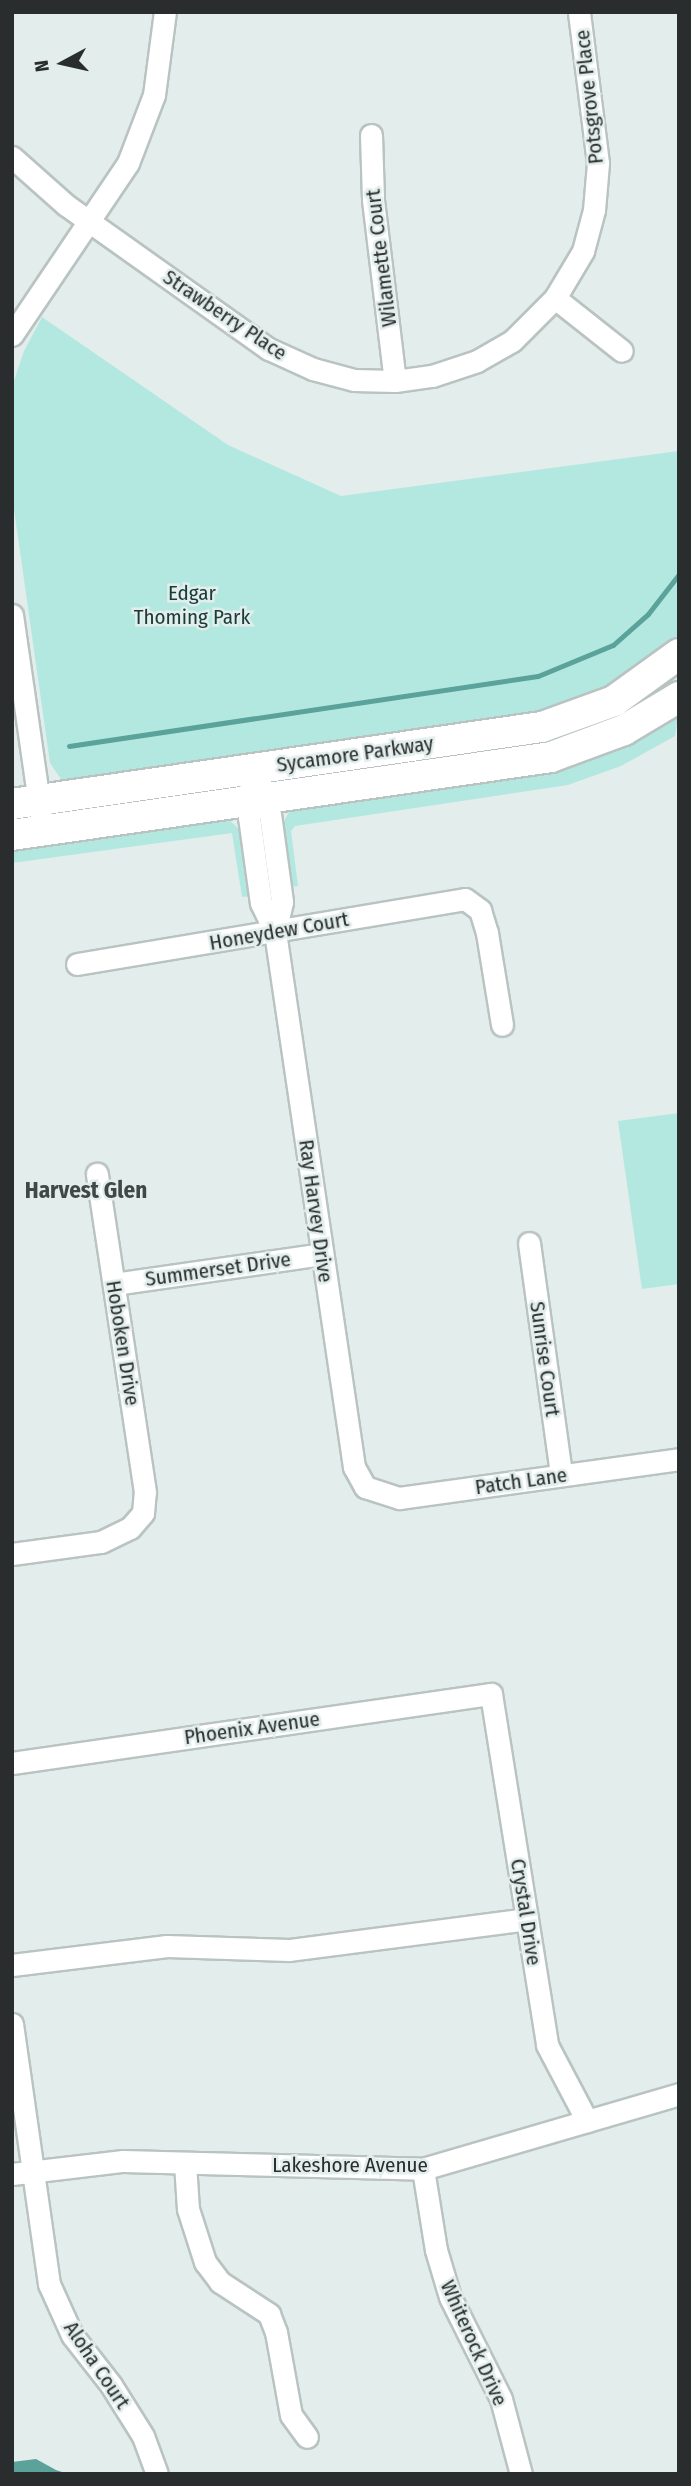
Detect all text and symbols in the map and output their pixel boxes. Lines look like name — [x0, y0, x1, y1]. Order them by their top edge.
north arrow — [28, 28, 98, 98]
street label: Potsgrove Place — [569, 29, 609, 165]
text: N — [30, 59, 54, 73]
street label: Wilamette Court — [360, 188, 402, 328]
street label: Strawberry Place — [158, 264, 292, 366]
park label: Edgar Thoming Park — [134, 580, 250, 630]
street label: Sycamore Parkway — [275, 731, 435, 777]
street label: Honeydew Court — [207, 906, 351, 956]
street label: Ray Harvey Drive — [293, 1138, 339, 1284]
district label: Harvest Glen — [25, 1176, 147, 1204]
street label: Summerset Drive — [144, 1246, 292, 1292]
street label: Hoboken Drive — [101, 1279, 145, 1407]
street label: Sunrise Court — [524, 1300, 566, 1418]
street label: Patch Lane — [473, 1462, 569, 1500]
street label: Phoenix Avenue — [183, 1706, 321, 1750]
street label: Crystal Drive — [505, 1857, 547, 1967]
street label: Lakeshore Avenue — [272, 2152, 428, 2178]
street label: Whiterock Drive — [435, 2276, 513, 2410]
street label: Aloha Court — [59, 2316, 135, 2414]

